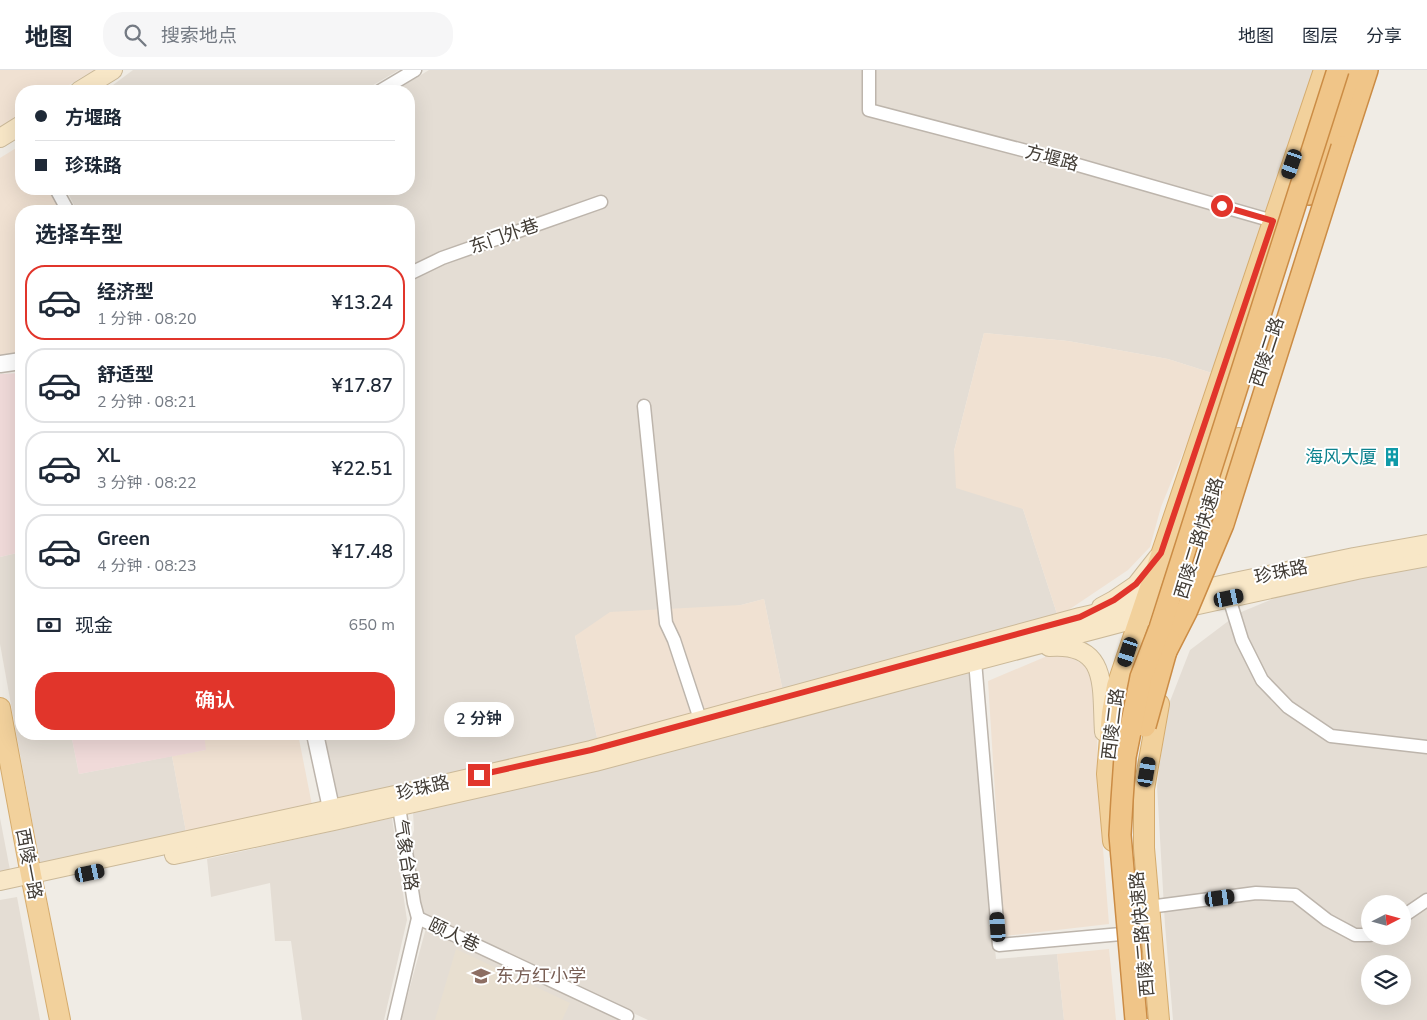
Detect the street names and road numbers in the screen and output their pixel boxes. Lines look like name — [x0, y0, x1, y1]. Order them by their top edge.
street label: 方堰路 — [1023, 139, 1081, 177]
street label: 东门外巷 — [466, 213, 542, 259]
street label: 西陵二路 — [1244, 314, 1290, 390]
street label: 西陵二路快速路 — [1169, 474, 1229, 602]
street label: 珍珠路 — [1252, 555, 1310, 589]
street label: 西陵二路 — [1097, 687, 1129, 761]
street label: 珍珠路 — [394, 770, 452, 806]
street label: 气象台路 — [389, 818, 423, 892]
street label: 西陵一路 — [10, 826, 48, 902]
street label: 西陵二路快速路 — [1125, 870, 1159, 998]
street label: 颐人巷 — [424, 913, 484, 957]

